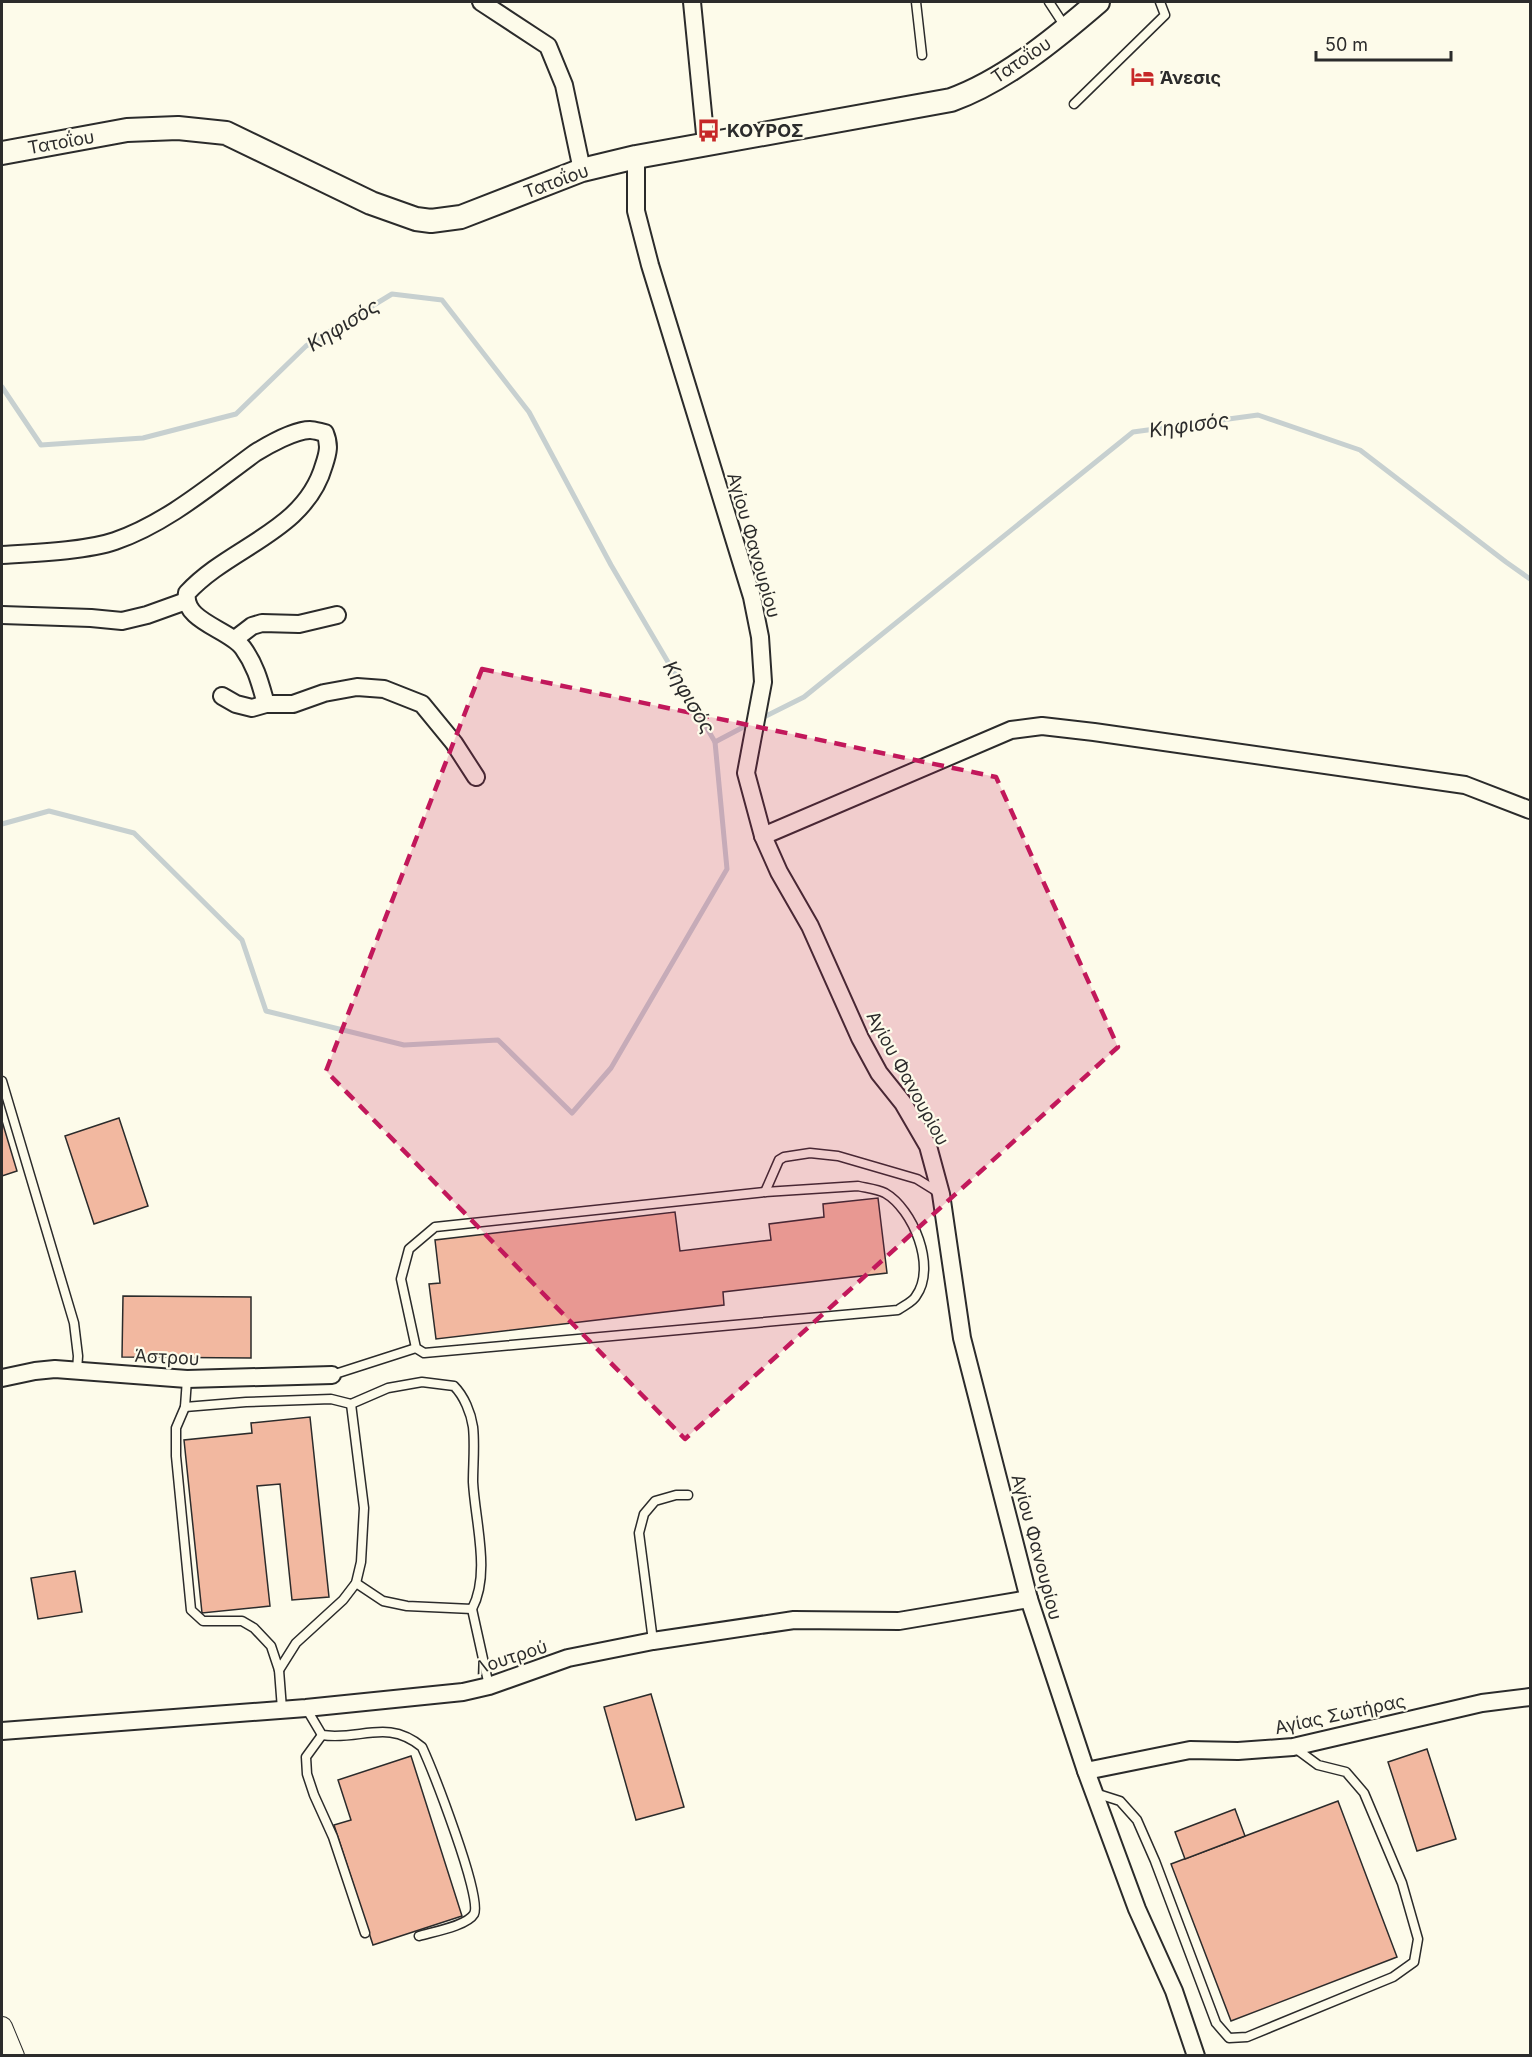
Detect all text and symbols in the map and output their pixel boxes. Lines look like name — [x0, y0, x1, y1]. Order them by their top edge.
scale bar — [1316, 24, 1451, 62]
street label: Τατοΐου — [987, 32, 1055, 88]
text: 50 m — [1325, 34, 1368, 55]
hotel icon: Άνεσις — [1129, 64, 1155, 90]
place label: Άνεσις — [1160, 67, 1221, 88]
bus stop icon: ΚΟΥΡΟΣ — [696, 117, 722, 143]
place label: ΚΟΥΡΟΣ — [727, 120, 804, 141]
street label: Τατοΐου — [26, 125, 96, 158]
street label: Τατοΐου — [520, 159, 591, 202]
water label: Κηφισός — [302, 293, 384, 357]
water label: Κηφισός — [1147, 407, 1231, 443]
street label: Αγίου Φανουρίου — [723, 470, 785, 620]
water label: Κηφισός — [658, 656, 720, 738]
street label: Αγίου Φανουρίου — [862, 1007, 954, 1149]
street label: Άστρου — [134, 1345, 200, 1369]
street label: Αγίου Φανουρίου — [1007, 1472, 1067, 1622]
street label: Λουτρού — [472, 1635, 550, 1679]
street label: Αγίας Σωτήρας — [1273, 1690, 1407, 1738]

